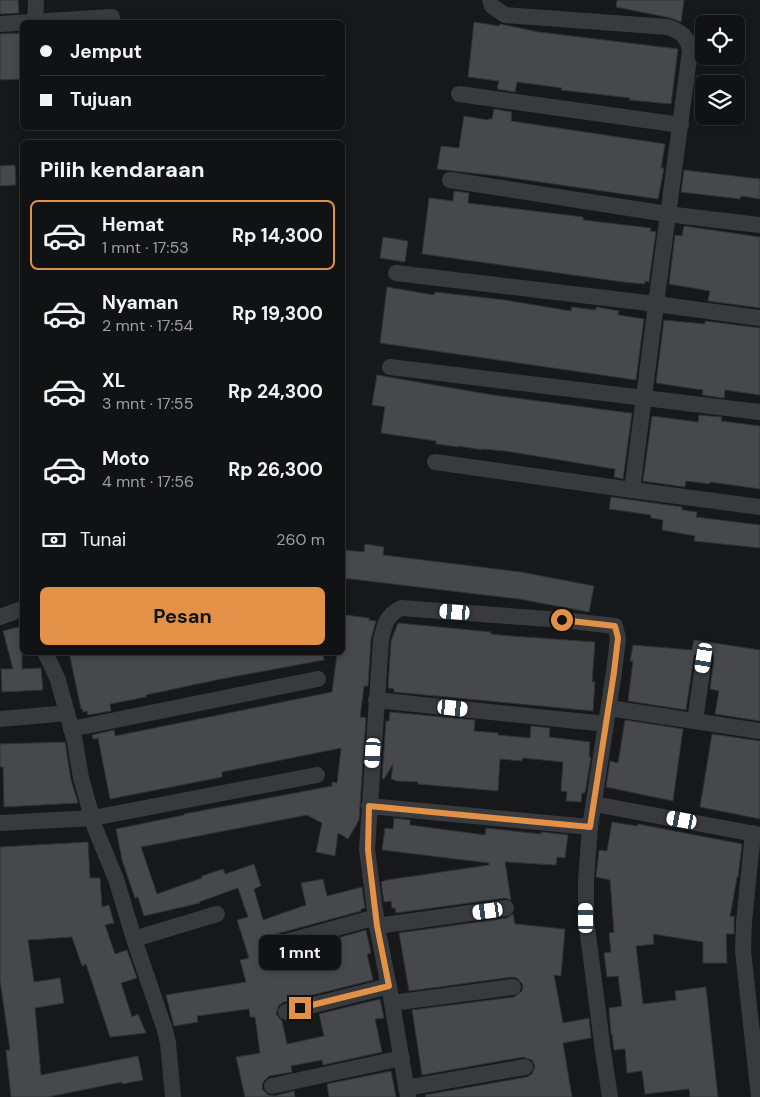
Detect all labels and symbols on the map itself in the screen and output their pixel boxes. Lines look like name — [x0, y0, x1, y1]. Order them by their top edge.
car — [439, 603, 470, 621]
route start — [551, 609, 573, 631]
car — [694, 642, 713, 674]
car — [437, 699, 468, 717]
car — [364, 738, 381, 768]
car — [665, 810, 698, 830]
car — [472, 901, 503, 921]
car — [578, 903, 593, 933]
callout: 1 mnt — [259, 936, 341, 970]
route end — [289, 997, 311, 1019]

